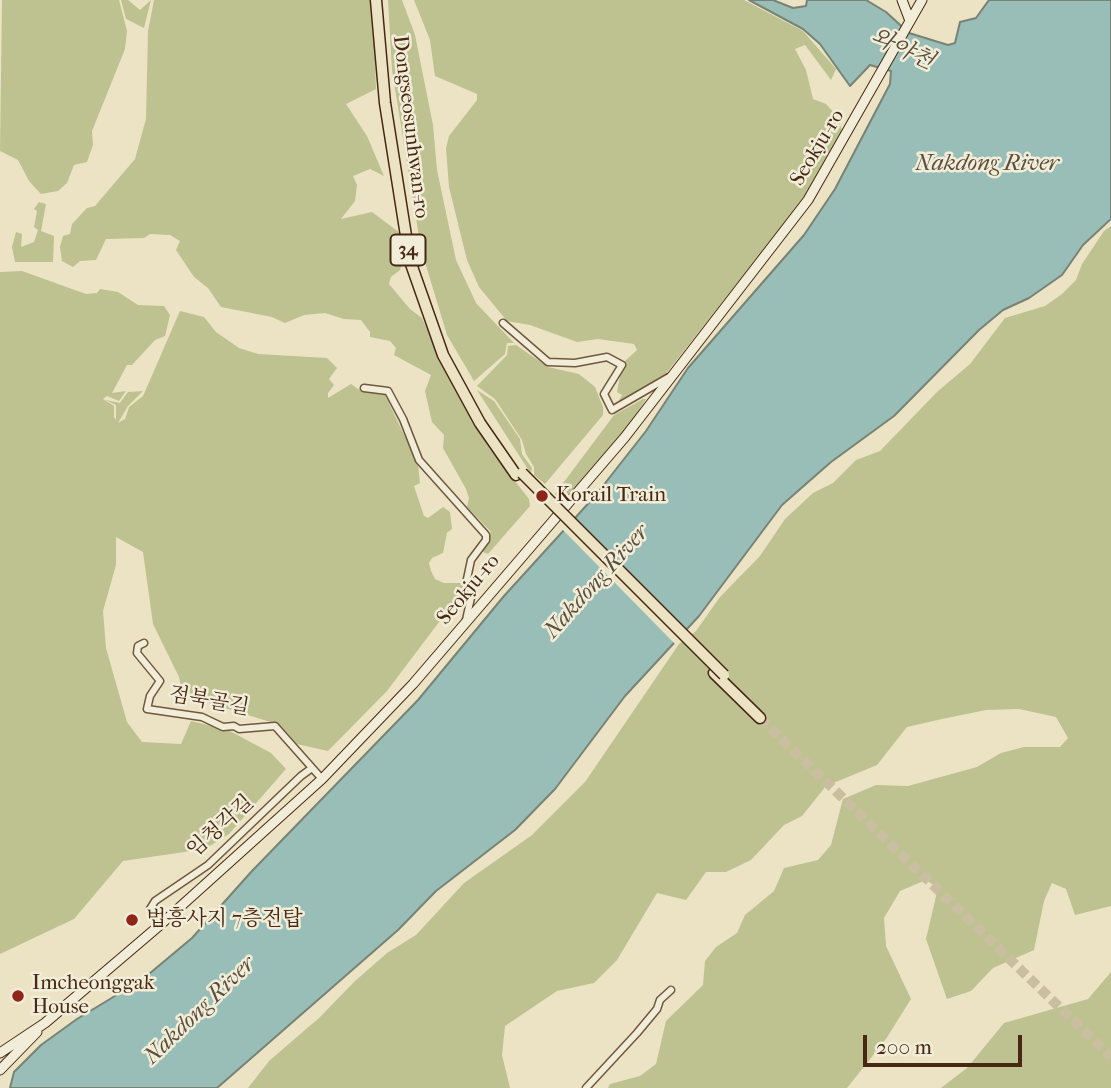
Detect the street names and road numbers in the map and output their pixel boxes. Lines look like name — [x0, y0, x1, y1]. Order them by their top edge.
street label: Dongseosunhwan-ro — [386, 34, 434, 220]
street label: Seokju-ro — [785, 105, 851, 191]
road number: 34 — [390, 234, 426, 266]
street label: Seokju-ro — [432, 549, 506, 631]
street label: 점북골길 — [167, 683, 251, 721]
street label: 임청각길 — [182, 790, 260, 864]

